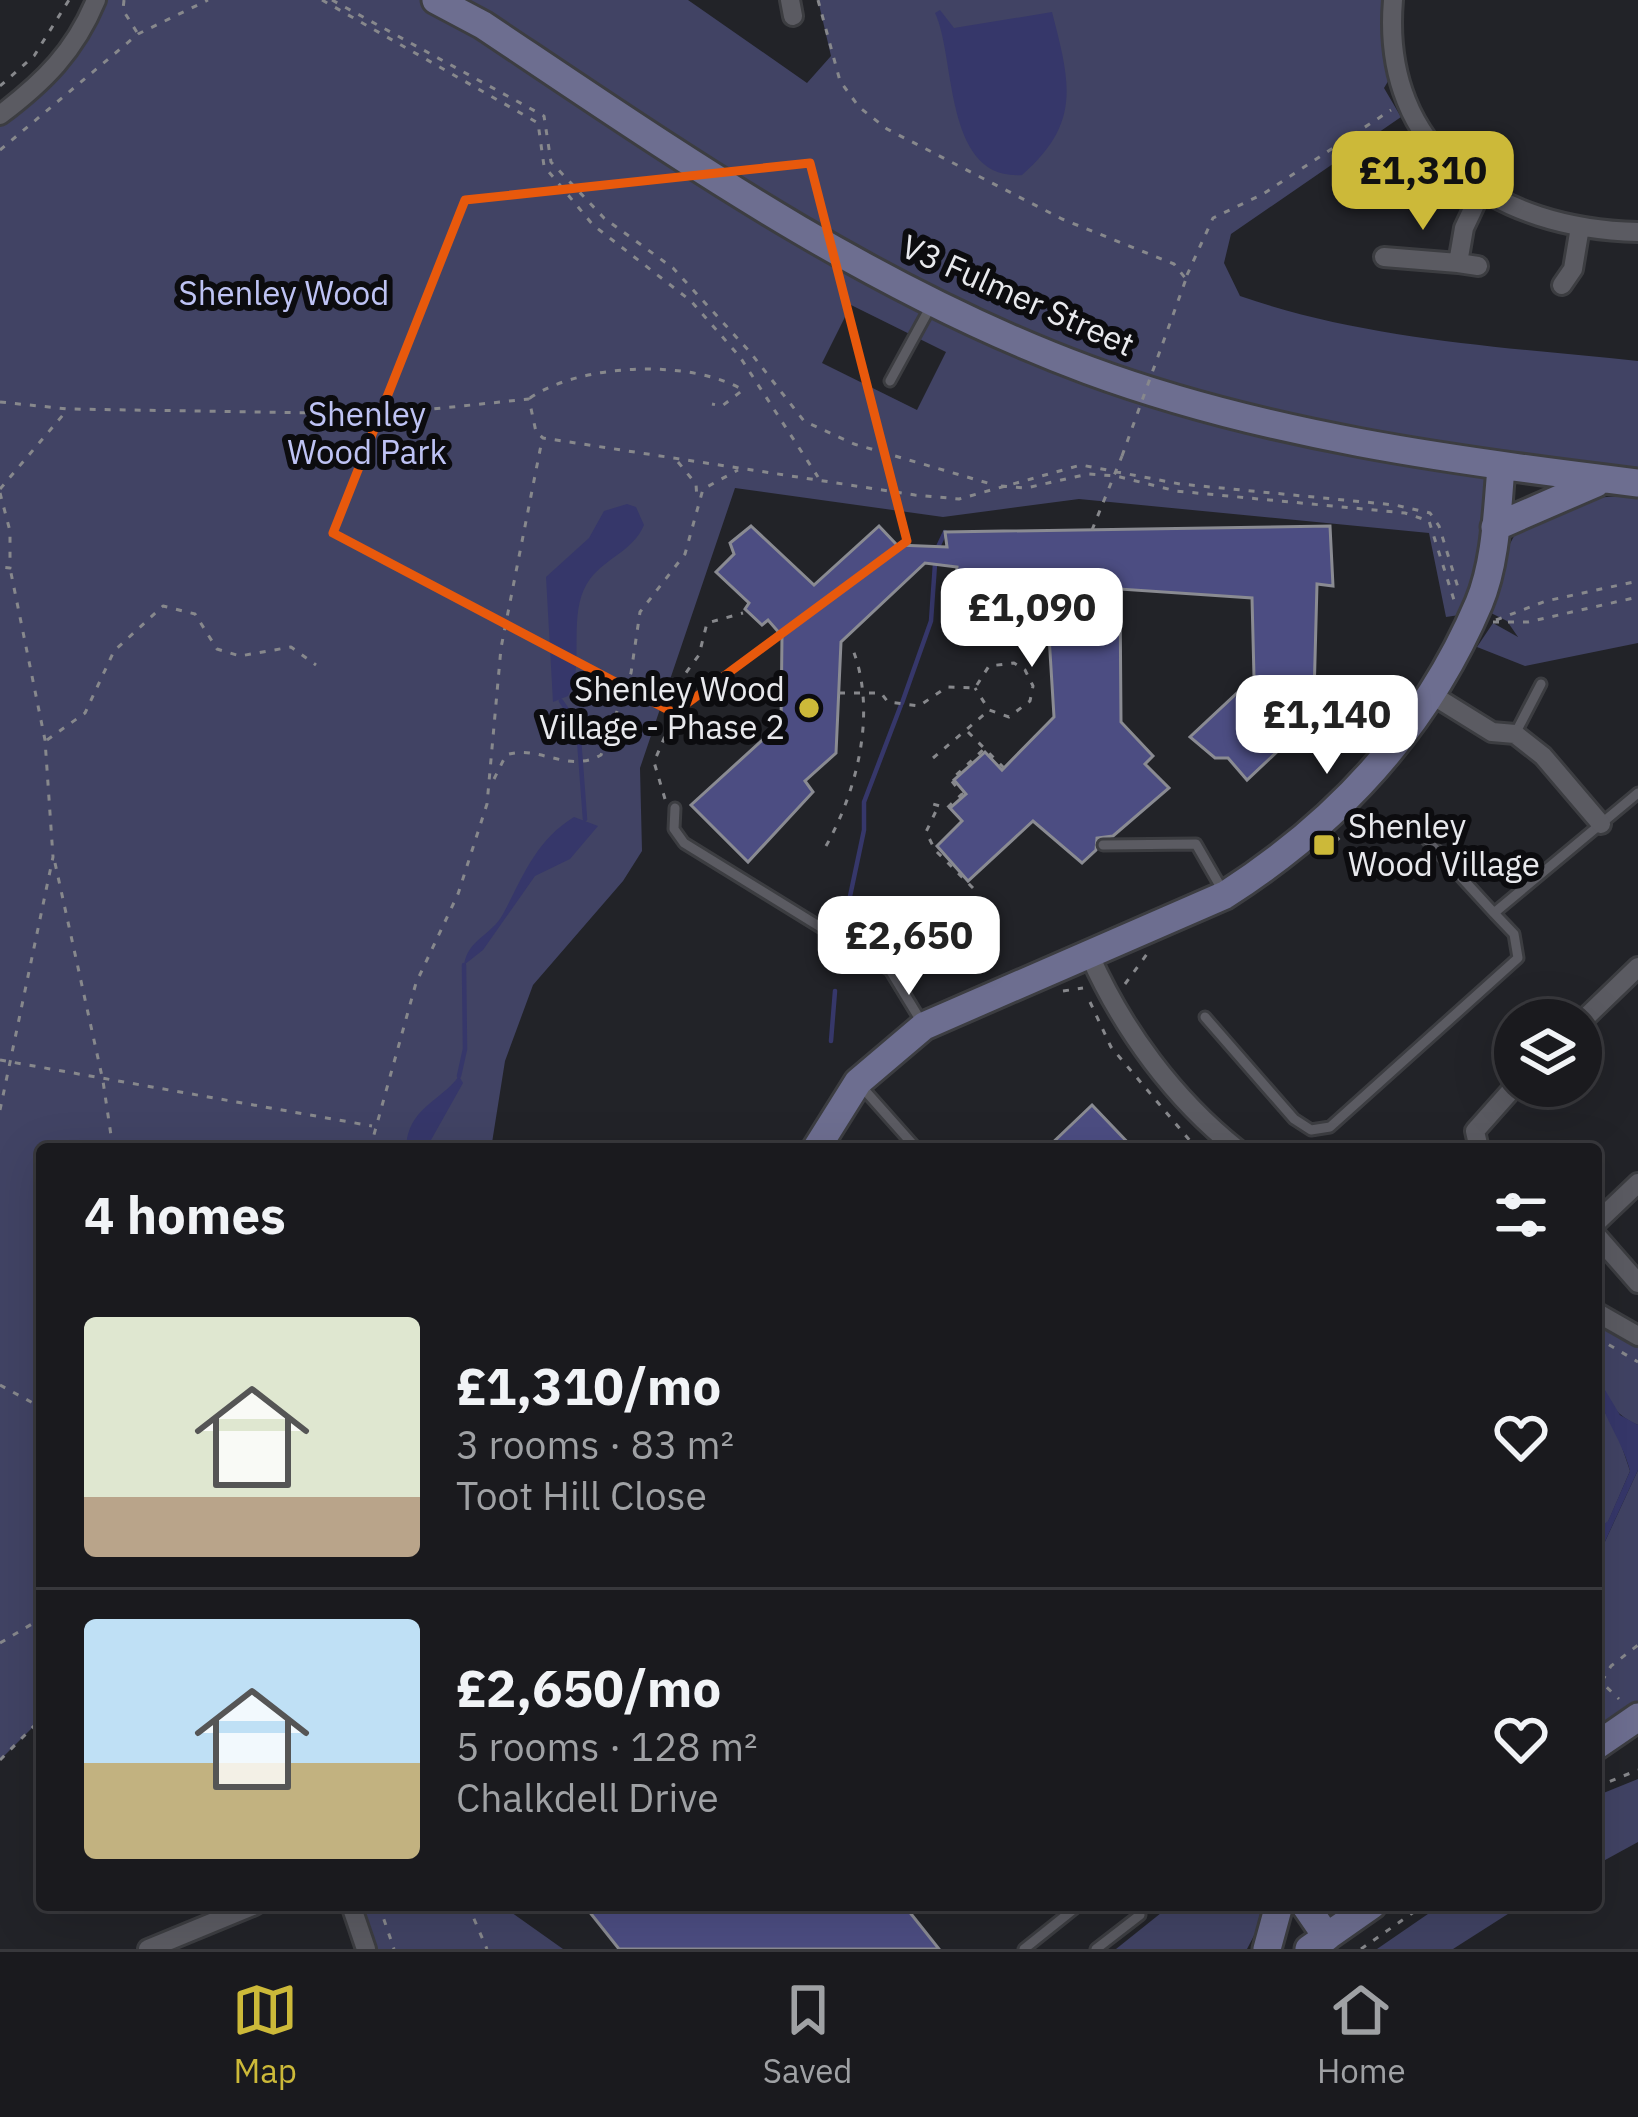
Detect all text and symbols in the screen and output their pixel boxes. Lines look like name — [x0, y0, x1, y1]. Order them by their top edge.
pin: £1,310 — [1325, 131, 1521, 233]
text: £1,310 — [1359, 144, 1487, 195]
street label: V3 Fulmer Street — [895, 224, 1141, 365]
park label: Shenley Wood — [179, 271, 389, 314]
park label: Shenley Wood Park — [287, 392, 447, 473]
pin: £1,090 — [934, 568, 1130, 670]
text: £1,090 — [968, 581, 1096, 632]
place label: Shenley Wood Village - Phase 2 — [539, 667, 785, 748]
pin: £1,140 — [1229, 675, 1425, 777]
text: £1,140 — [1263, 688, 1391, 739]
marker: Shenley Wood Village - Phase 2 — [796, 695, 822, 721]
place label: Shenley Wood Village — [1348, 804, 1540, 885]
marker: Shenley Wood Village — [1311, 832, 1337, 858]
pin: £2,650 — [811, 896, 1007, 998]
text: £2,650 — [845, 909, 973, 960]
map controls — [1494, 999, 1602, 1107]
button: layers — [1494, 999, 1602, 1107]
text: 4 homes — [84, 1182, 286, 1248]
icon: filters — [1488, 1182, 1554, 1248]
text: £1,310/mo — [456, 1353, 721, 1419]
icon: home — [180, 1365, 324, 1509]
icon: heart — [1488, 1404, 1554, 1470]
text: 3 rooms · 83 m² — [456, 1419, 734, 1470]
text: Toot Hill Close — [456, 1470, 707, 1521]
text: £2,650/mo — [456, 1655, 721, 1721]
icon: home — [180, 1667, 324, 1811]
icon: heart — [1488, 1706, 1554, 1772]
text: 5 rooms · 128 m² — [456, 1721, 758, 1772]
text: Chalkdell Drive — [456, 1772, 719, 1823]
tab: Map — [232, 1977, 298, 2092]
tab: Saved — [763, 1977, 852, 2092]
tab: Home — [1317, 1977, 1406, 2092]

